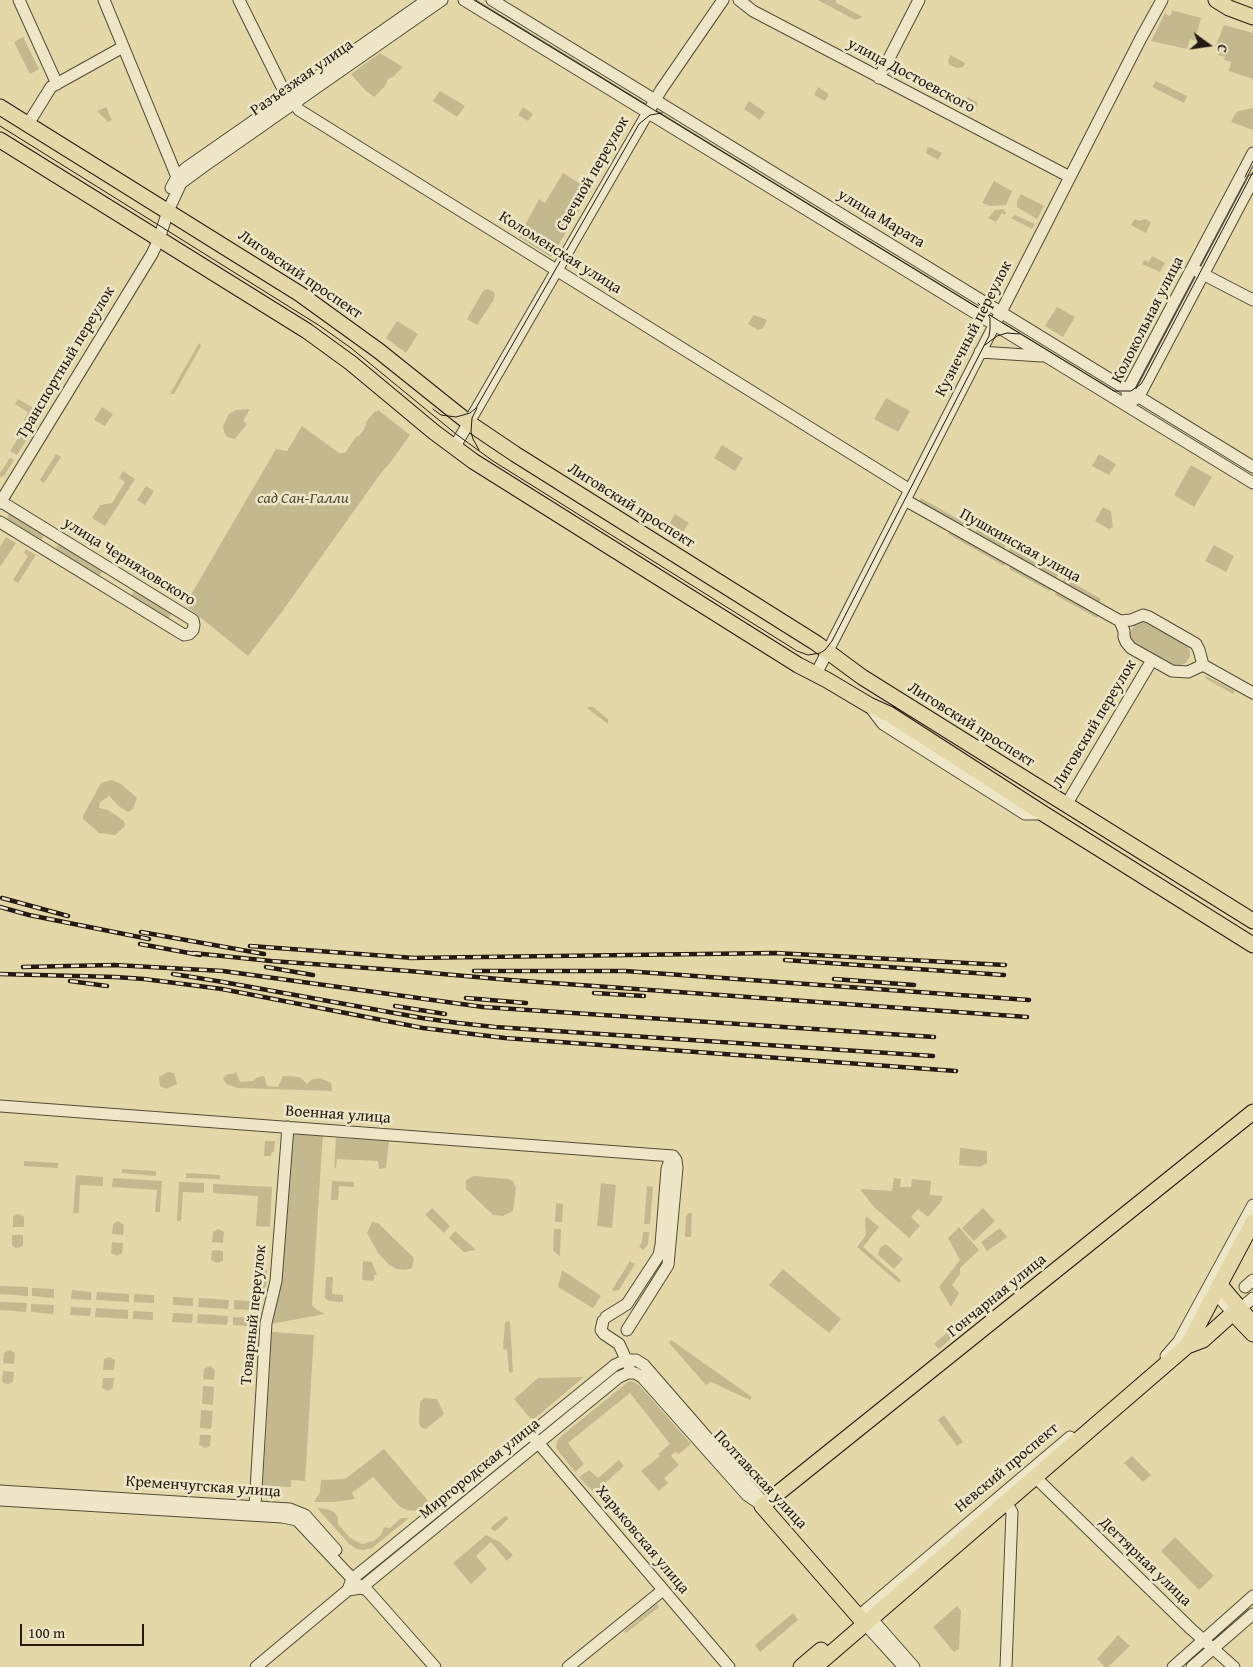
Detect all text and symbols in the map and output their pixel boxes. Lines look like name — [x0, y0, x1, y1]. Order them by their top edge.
north arrow — [1183, 20, 1233, 70]
street label: улица Достоевского — [844, 34, 978, 118]
street label: Разъезжая улица — [247, 35, 357, 121]
text: С — [1212, 42, 1233, 55]
street label: Свечной переулок — [552, 113, 634, 235]
street label: улица Марата — [834, 185, 928, 253]
street label: Коломенская улица — [495, 207, 625, 299]
street label: Лиговский проспект — [234, 226, 366, 324]
street label: Колокольная улица — [1108, 253, 1188, 387]
street label: Кузнечный переулок — [931, 258, 1017, 400]
street label: Транспортный переулок — [13, 283, 119, 443]
street label: Лиговский проспект — [564, 459, 698, 553]
park label: сад Сан-Галли — [257, 489, 349, 509]
street label: Пушкинская улица — [956, 505, 1084, 587]
street label: улица Черняховского — [59, 513, 199, 611]
street label: Лиговский переулок — [1049, 656, 1141, 792]
street label: Лиговский проспект — [904, 678, 1038, 772]
street label: Военная улица — [285, 1102, 391, 1128]
street label: Товарный переулок — [237, 1244, 271, 1386]
street label: Гончарная улица — [944, 1250, 1050, 1342]
street label: Миргородская улица — [416, 1415, 544, 1523]
street label: Невский проспект — [951, 1419, 1063, 1517]
street label: Полтавская улица — [709, 1427, 811, 1533]
street label: Кременчугская улица — [125, 1472, 281, 1502]
street label: Харьковская улица — [591, 1482, 693, 1598]
street label: Дегтярная улица — [1095, 1513, 1195, 1611]
scale bar — [22, 1614, 146, 1646]
text: 100 m — [28, 1622, 65, 1643]

